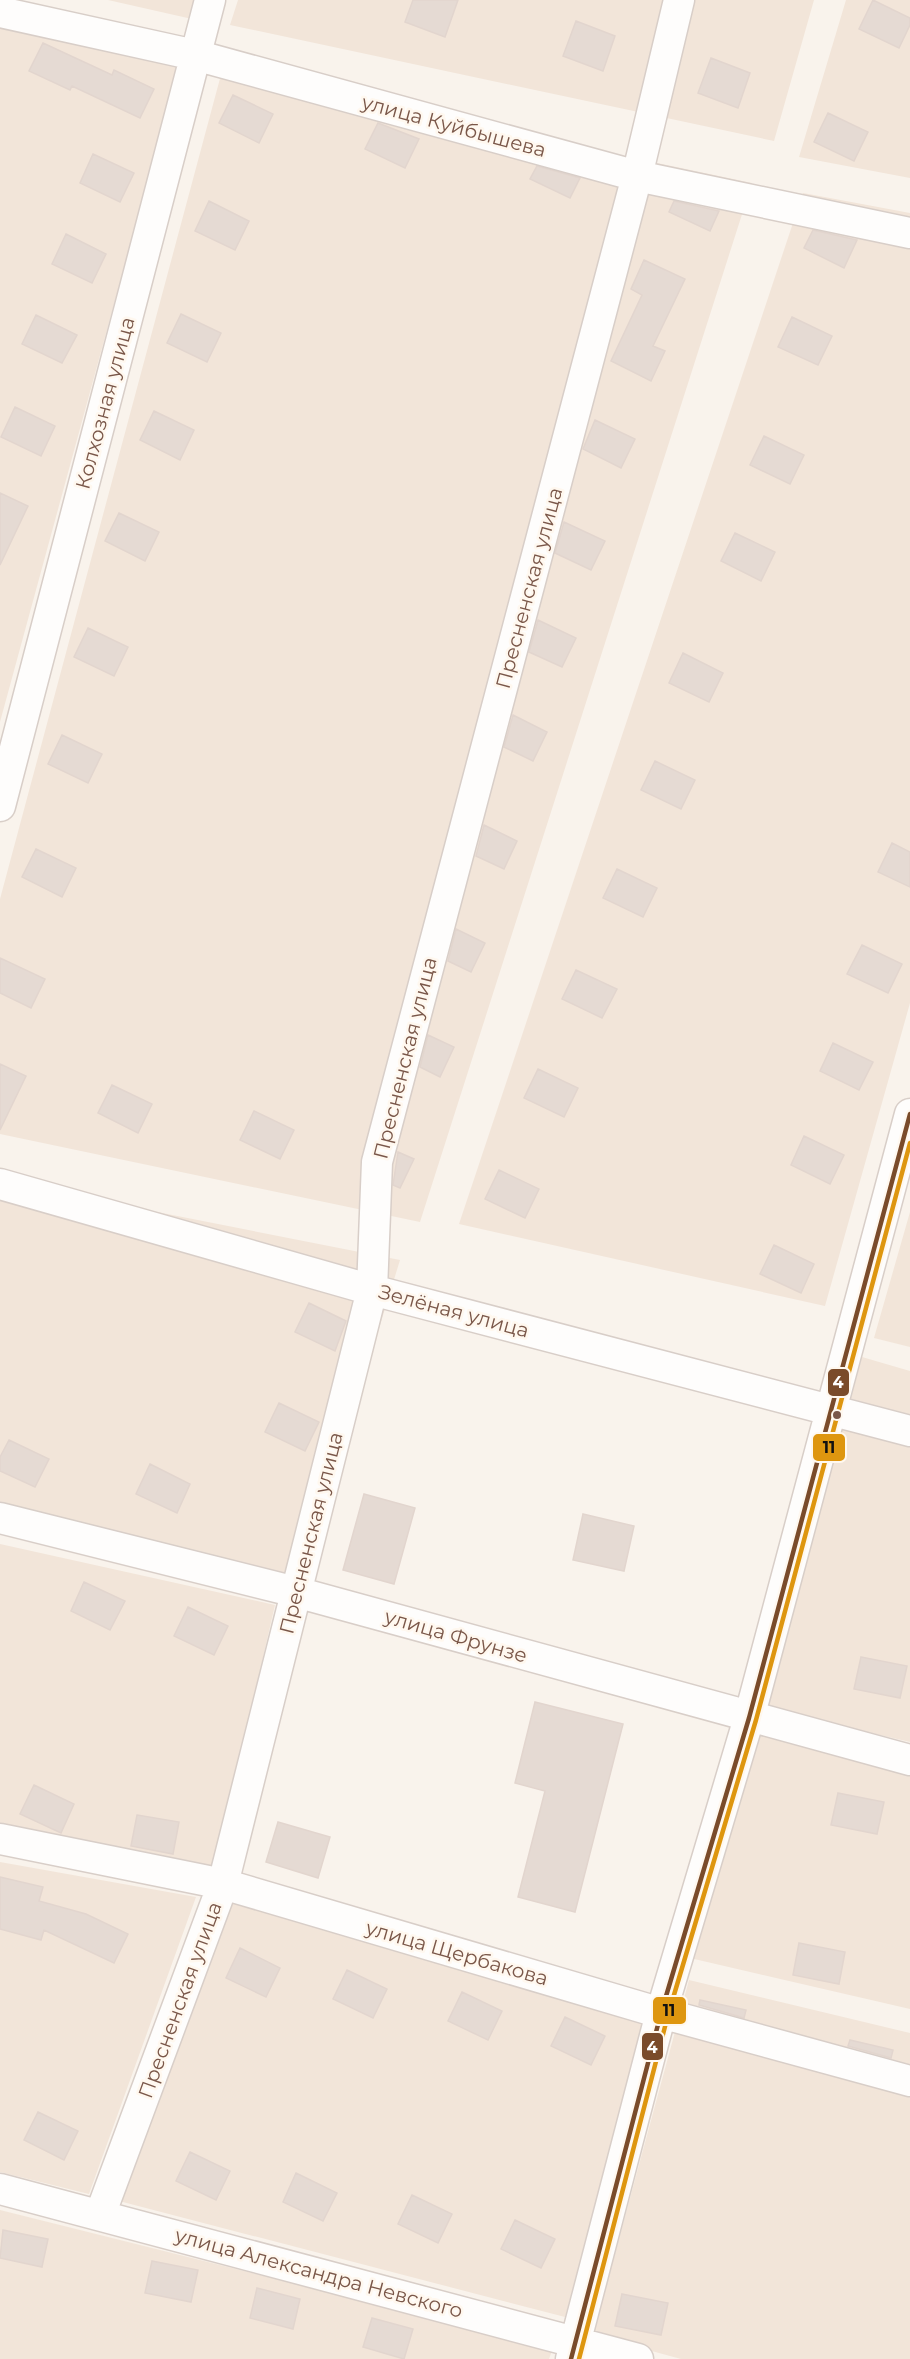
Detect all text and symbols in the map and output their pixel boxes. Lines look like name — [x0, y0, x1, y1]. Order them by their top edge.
street label: улица Куйбышева — [358, 90, 549, 162]
street label: Колхозная улица — [70, 314, 140, 492]
street label: Пресненская улица — [491, 485, 567, 691]
street label: Пресненская улица — [368, 955, 442, 1161]
street label: Зелёная улица — [376, 1279, 532, 1343]
line badge: 4 — [827, 1368, 850, 1397]
text: 4 — [832, 1373, 844, 1392]
unlabelled marker — [831, 1409, 843, 1421]
street label: Пресненская улица — [274, 1430, 348, 1636]
line badge: 11 — [812, 1433, 846, 1462]
text: 11 — [823, 1438, 835, 1457]
street label: улица Фрунзе — [381, 1604, 530, 1668]
street label: Пресненская улица — [133, 1898, 227, 2102]
street label: улица Щербакова — [362, 1915, 551, 1990]
line badge: 11 — [652, 1996, 687, 2025]
text: 11 — [663, 2001, 675, 2020]
line badge: 4 — [641, 2032, 664, 2061]
text: 4 — [646, 2038, 658, 2057]
street label: улица Александра Невского — [172, 2223, 465, 2323]

